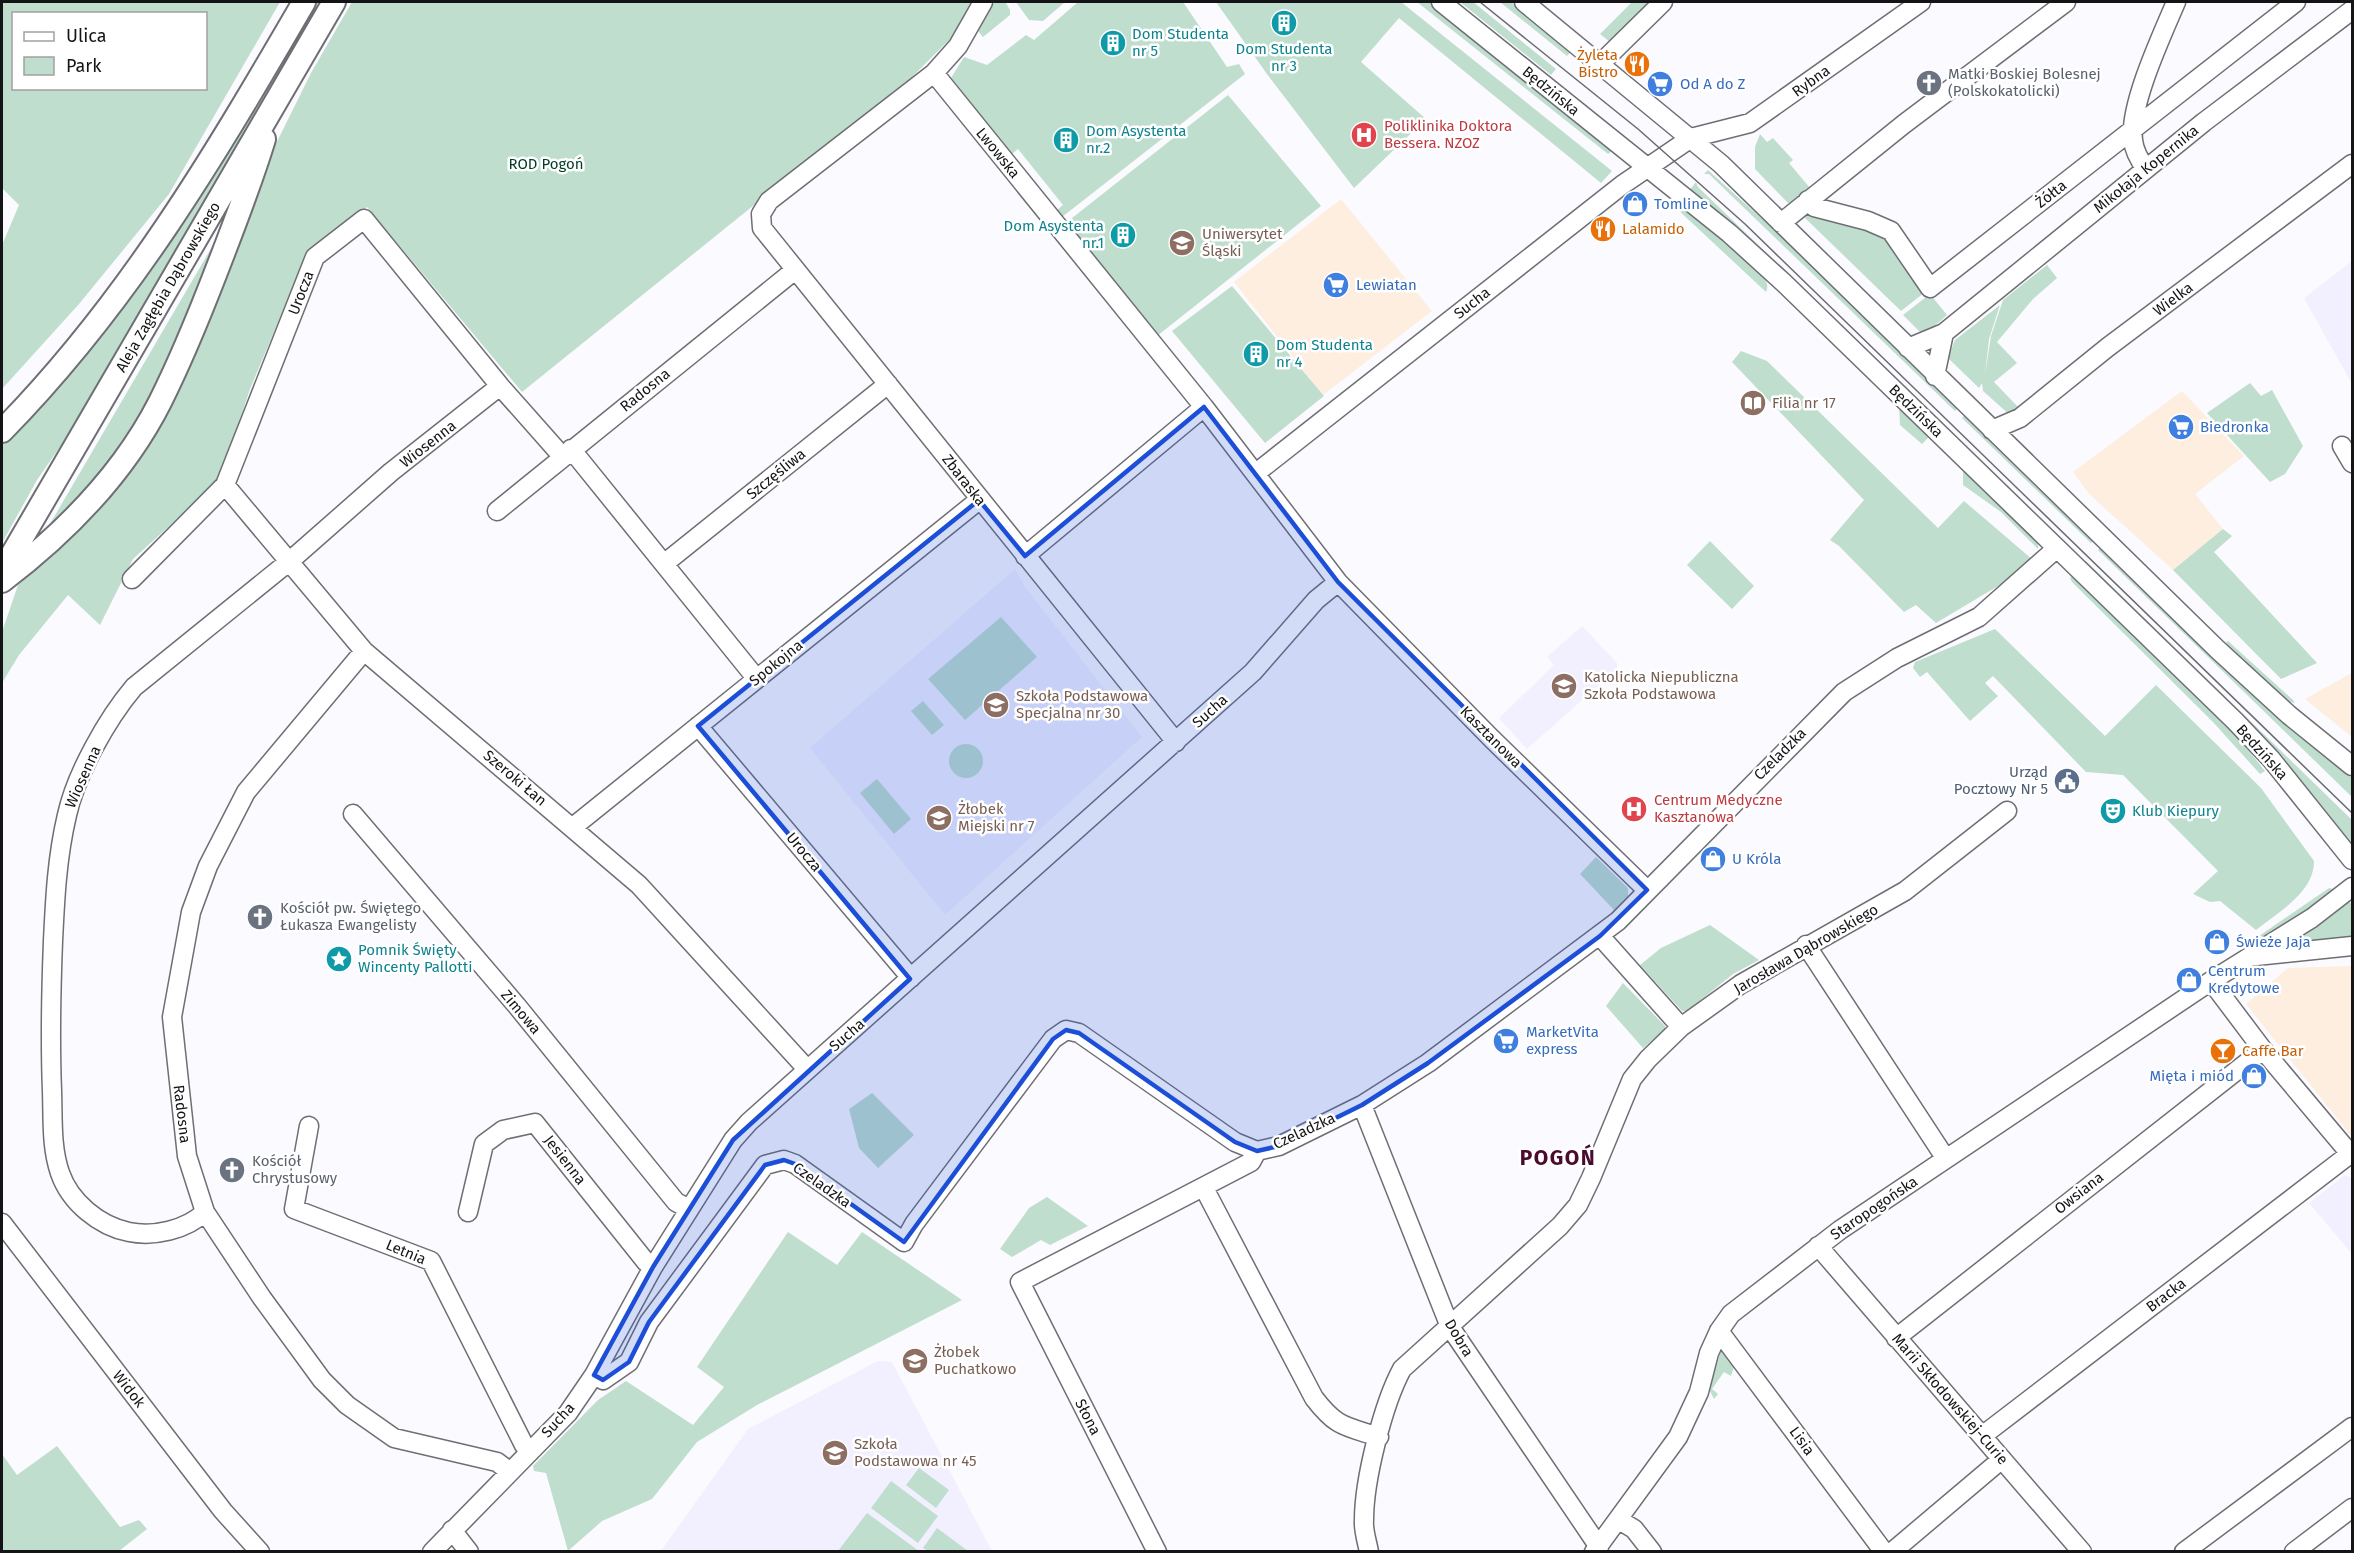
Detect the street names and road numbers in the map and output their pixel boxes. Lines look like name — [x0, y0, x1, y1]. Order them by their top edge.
street label: Rybna — [1789, 61, 1833, 101]
street label: Będzińska — [1519, 62, 1583, 120]
street label: Mikołaja Kopernika — [2090, 121, 2202, 217]
street label: Lwowska — [972, 124, 1024, 182]
street label: Żółta — [2032, 176, 2070, 212]
street label: Aleja Zagłębia Dąbrowskiego — [112, 199, 224, 375]
street label: Urocza — [284, 268, 318, 318]
street label: Wielka — [2150, 278, 2196, 320]
street label: Sucha — [1450, 283, 1494, 323]
street label: Radosna — [616, 365, 674, 415]
street label: Będzińska — [1885, 381, 1947, 441]
street label: Wiosenna — [396, 416, 460, 472]
street label: Szczęśliwa — [743, 445, 809, 503]
street label: Zbaraska — [938, 451, 990, 509]
street label: Spokojna — [746, 636, 806, 690]
street label: Sucha — [1189, 691, 1231, 731]
street label: Kasztanowa — [1456, 702, 1526, 772]
street label: Będzińska — [2232, 721, 2292, 783]
street label: Czeladzka — [1750, 724, 1810, 784]
street label: Wiosenna — [61, 743, 105, 811]
street label: Szeroki Łan — [480, 746, 550, 810]
street label: Urocza — [782, 829, 826, 875]
street label: Jarosława Dąbrowskiego — [1731, 900, 1881, 998]
street label: Zimowa — [497, 986, 545, 1038]
street label: Sucha — [826, 1015, 868, 1055]
street label: Radosna — [169, 1084, 195, 1144]
street label: Czeladzka — [1270, 1109, 1338, 1153]
street label: Jesienna — [540, 1132, 590, 1188]
street label: Czeladzka — [790, 1159, 854, 1211]
street label: Owsiana — [2051, 1168, 2107, 1218]
street label: Staropogońska — [1827, 1172, 1921, 1244]
street label: Letnia — [383, 1236, 429, 1268]
street label: Bracka — [2142, 1274, 2190, 1316]
street label: Dobra — [1441, 1316, 1477, 1360]
street label: Marii Skłodowskiej-Curie — [1888, 1330, 2012, 1468]
street label: Widok — [109, 1367, 149, 1411]
street label: Słona — [1071, 1396, 1105, 1438]
street label: Sucha — [538, 1399, 578, 1441]
street label: Lisia — [1786, 1423, 1818, 1459]

